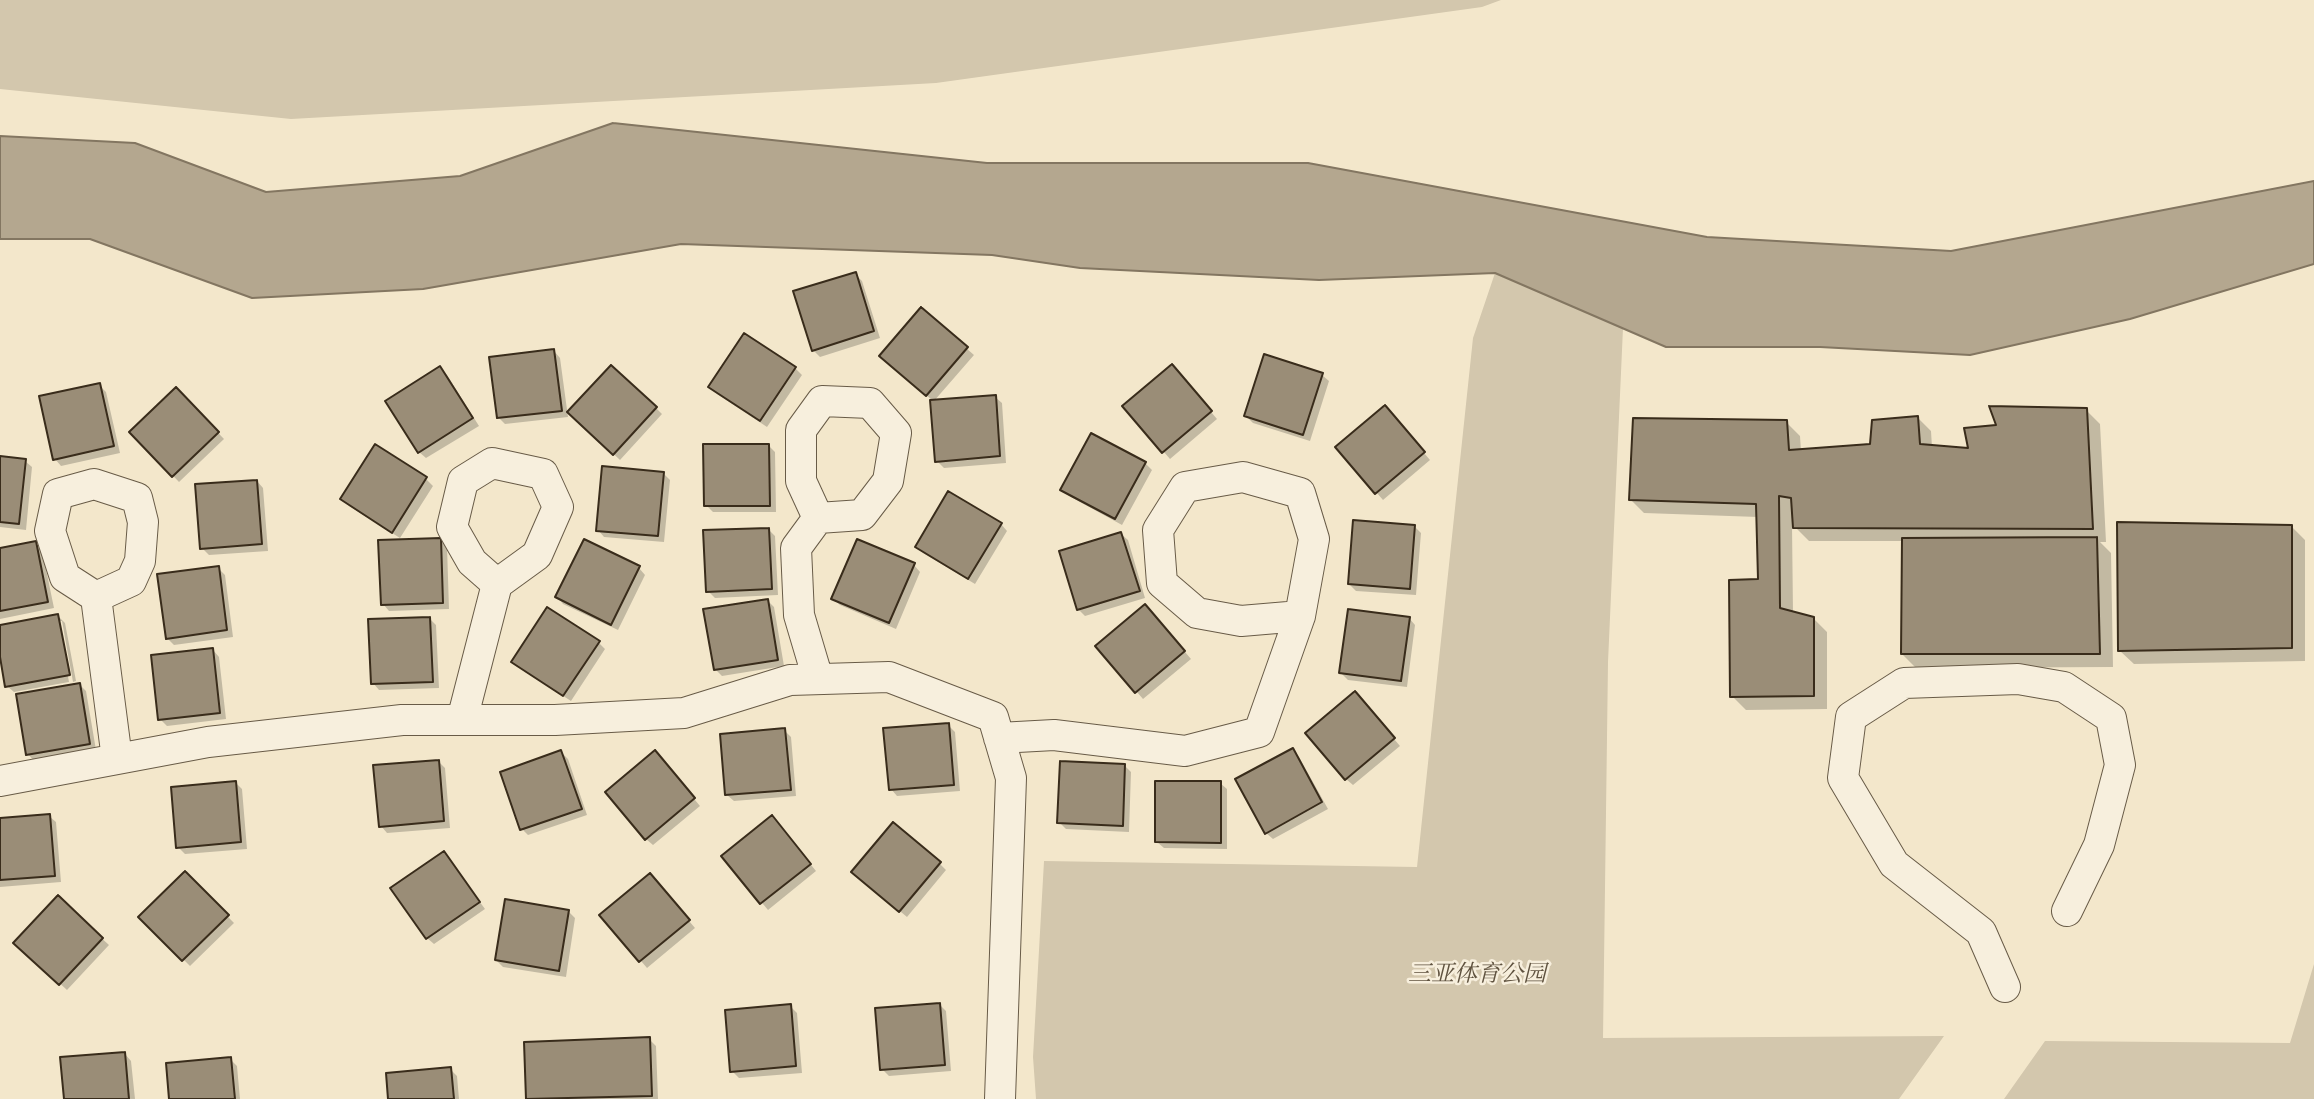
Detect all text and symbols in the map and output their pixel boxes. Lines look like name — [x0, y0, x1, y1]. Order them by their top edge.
park label: 三亚体育公园 — [1408, 961, 1546, 989]

